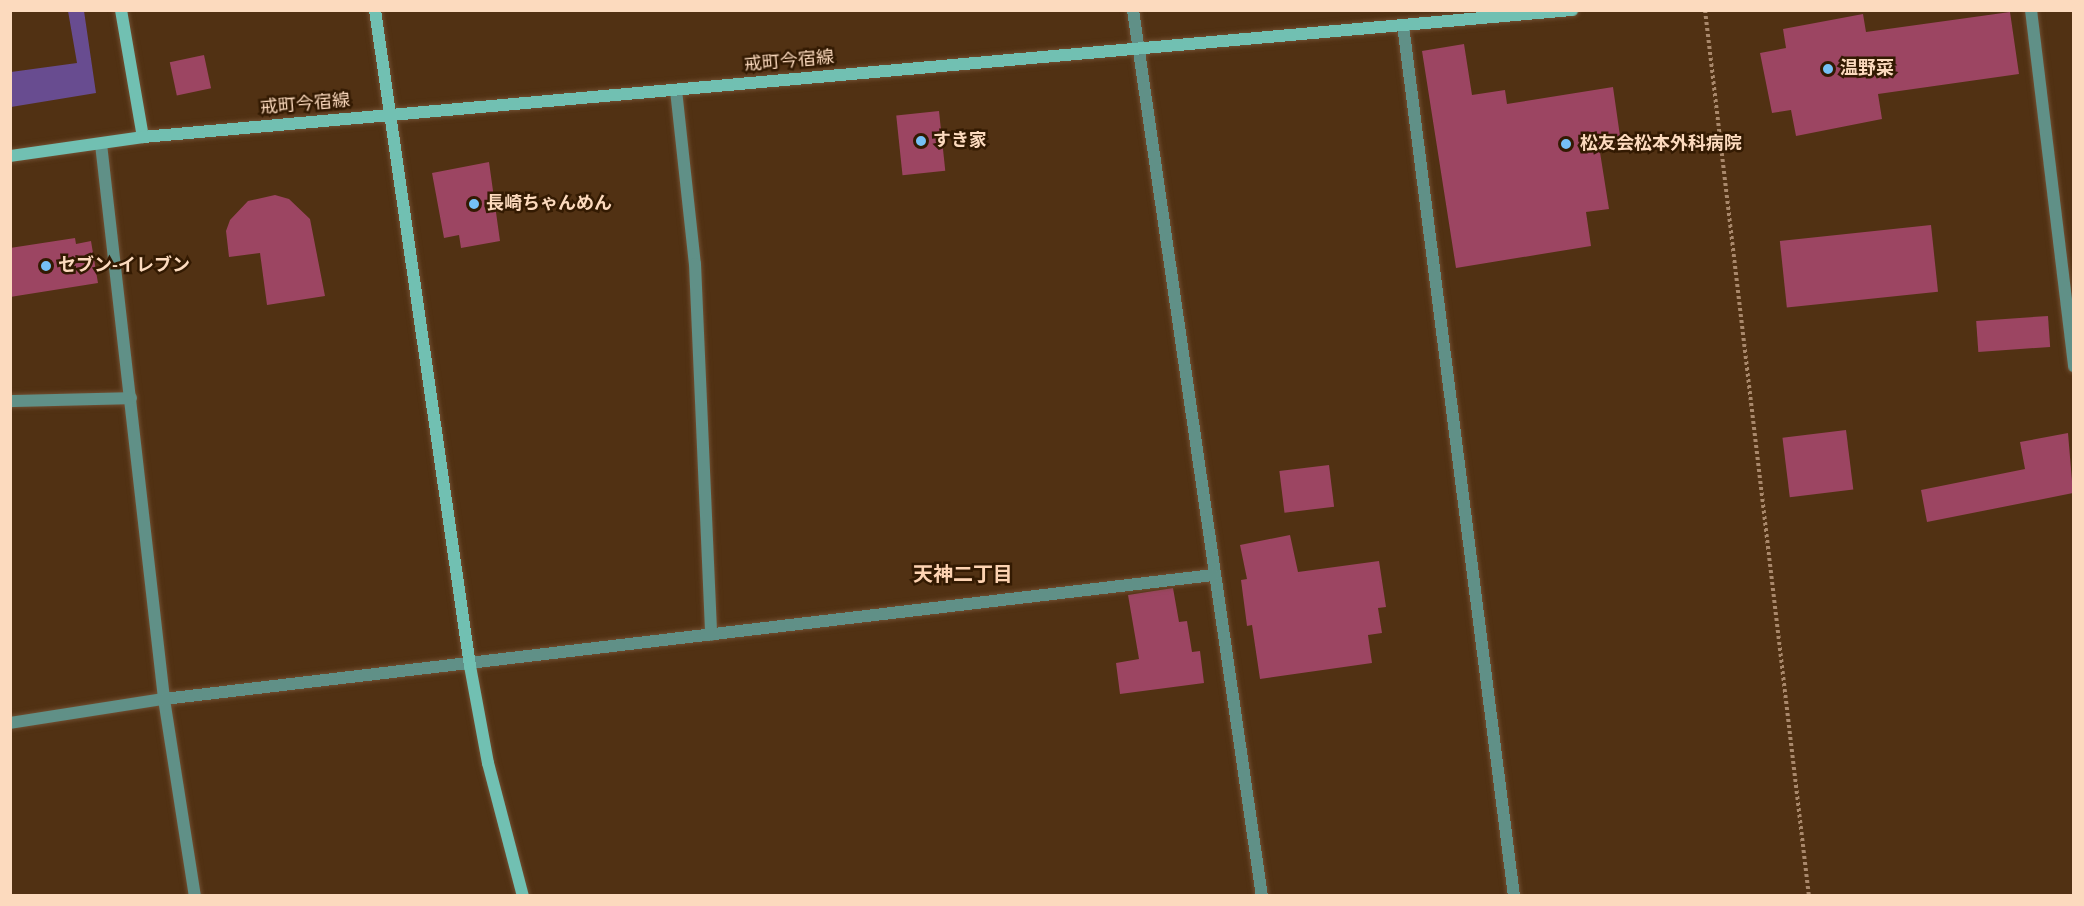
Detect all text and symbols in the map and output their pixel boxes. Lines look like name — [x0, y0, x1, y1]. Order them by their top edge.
street label: 戒町今宿線 — [743, 47, 835, 77]
place label: 温野菜 — [1840, 58, 1894, 80]
marker: 温野菜 — [1821, 62, 1835, 76]
street label: 戒町今宿線 — [259, 90, 351, 120]
place label: すき家 — [933, 130, 987, 152]
place label: 松友会松本外科病院 — [1580, 133, 1742, 155]
marker: すき家 — [914, 134, 928, 148]
marker: 松友会松本外科病院 — [1557, 135, 1575, 153]
place label: 長崎ちゃんめん — [486, 193, 612, 215]
marker: 長崎ちゃんめん — [467, 197, 481, 211]
place label: セブン-イレブン — [58, 255, 190, 277]
marker: セブン-イレブン — [39, 259, 53, 273]
district label: 天神二丁目 — [913, 563, 1013, 587]

